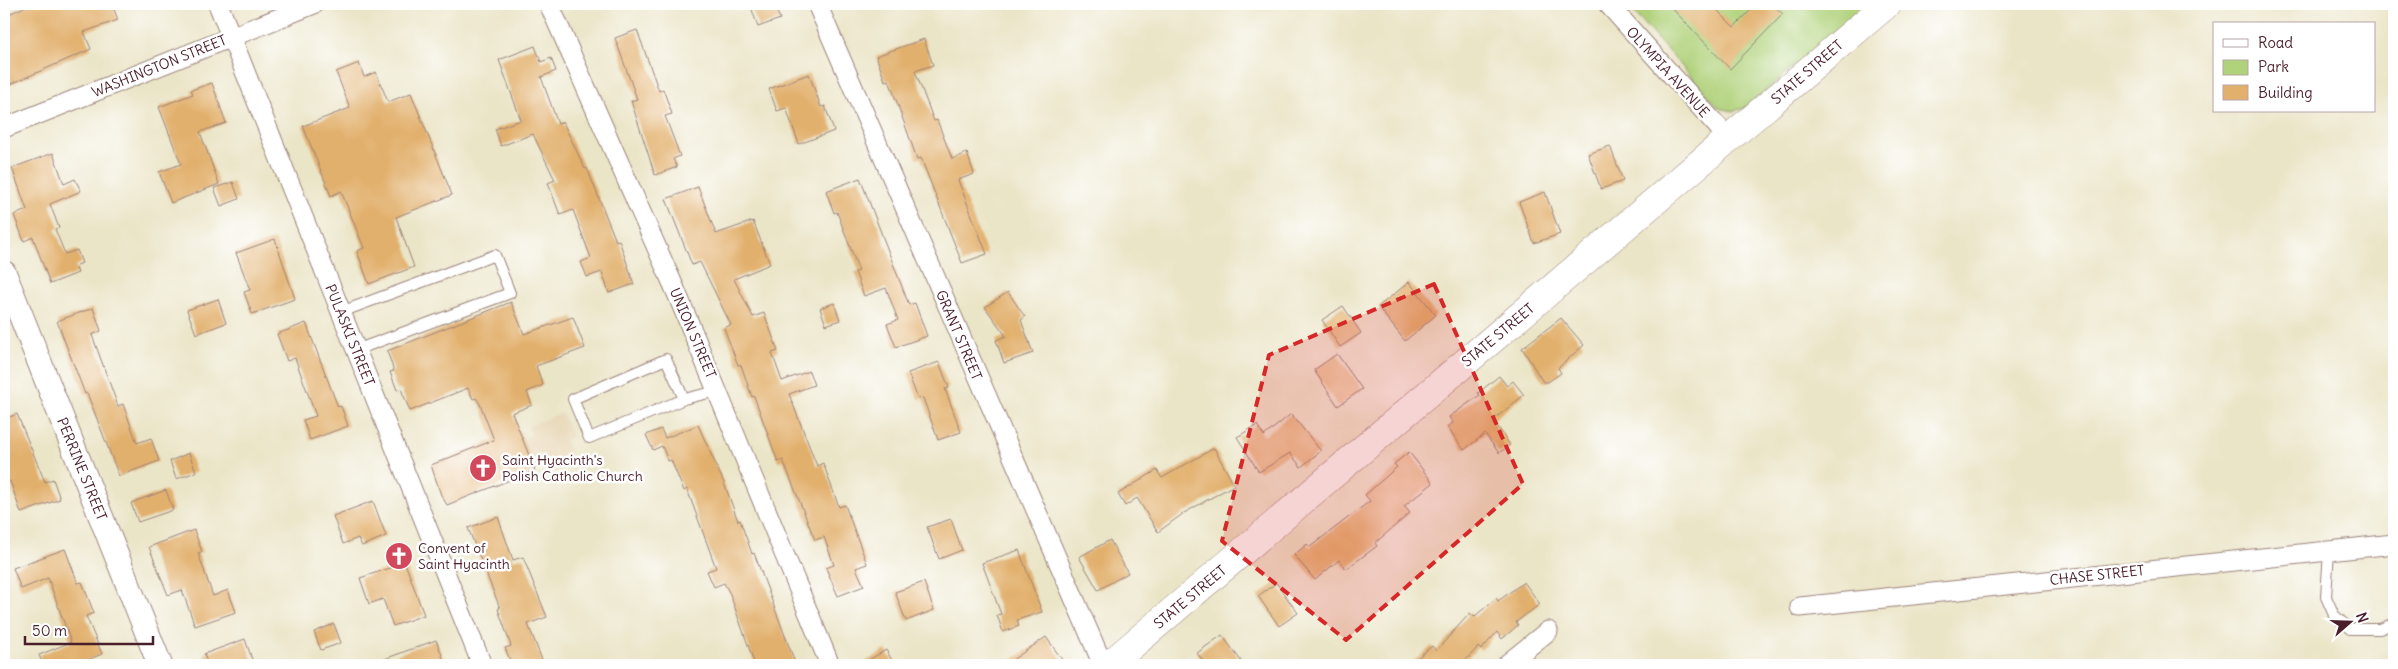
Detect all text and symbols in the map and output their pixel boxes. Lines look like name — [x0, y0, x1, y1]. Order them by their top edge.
legend — [2213, 22, 2376, 112]
street label: OLYMPIA AVENUE — [1622, 23, 1714, 121]
street label: WASHINGTON STREET — [89, 31, 229, 101]
text: Road — [2258, 33, 2293, 52]
street label: STATE STREET — [1767, 36, 1847, 108]
text: Park — [2258, 57, 2289, 76]
text: Building — [2258, 83, 2313, 102]
street label: PULASKI STREET — [321, 281, 379, 389]
street label: UNION STREET — [666, 285, 720, 381]
street label: GRANT STREET — [932, 287, 986, 383]
street label: STATE STREET — [1458, 299, 1538, 371]
street label: PERRINE STREET — [53, 415, 111, 523]
place label: Saint Hyacinth's Polish Catholic Church — [502, 451, 643, 485]
church icon: Saint Hyacinth's Polish Catholic Church — [468, 453, 498, 483]
place label: Convent of Saint Hyacinth — [418, 539, 510, 573]
church icon: Convent of Saint Hyacinth — [384, 541, 414, 571]
street label: STATE STREET — [1150, 561, 1230, 633]
street label: CHASE STREET — [2049, 561, 2145, 589]
north arrow — [2326, 596, 2376, 646]
text: N — [2352, 610, 2372, 625]
scale bar — [25, 614, 152, 646]
text: 50 m — [32, 621, 67, 640]

